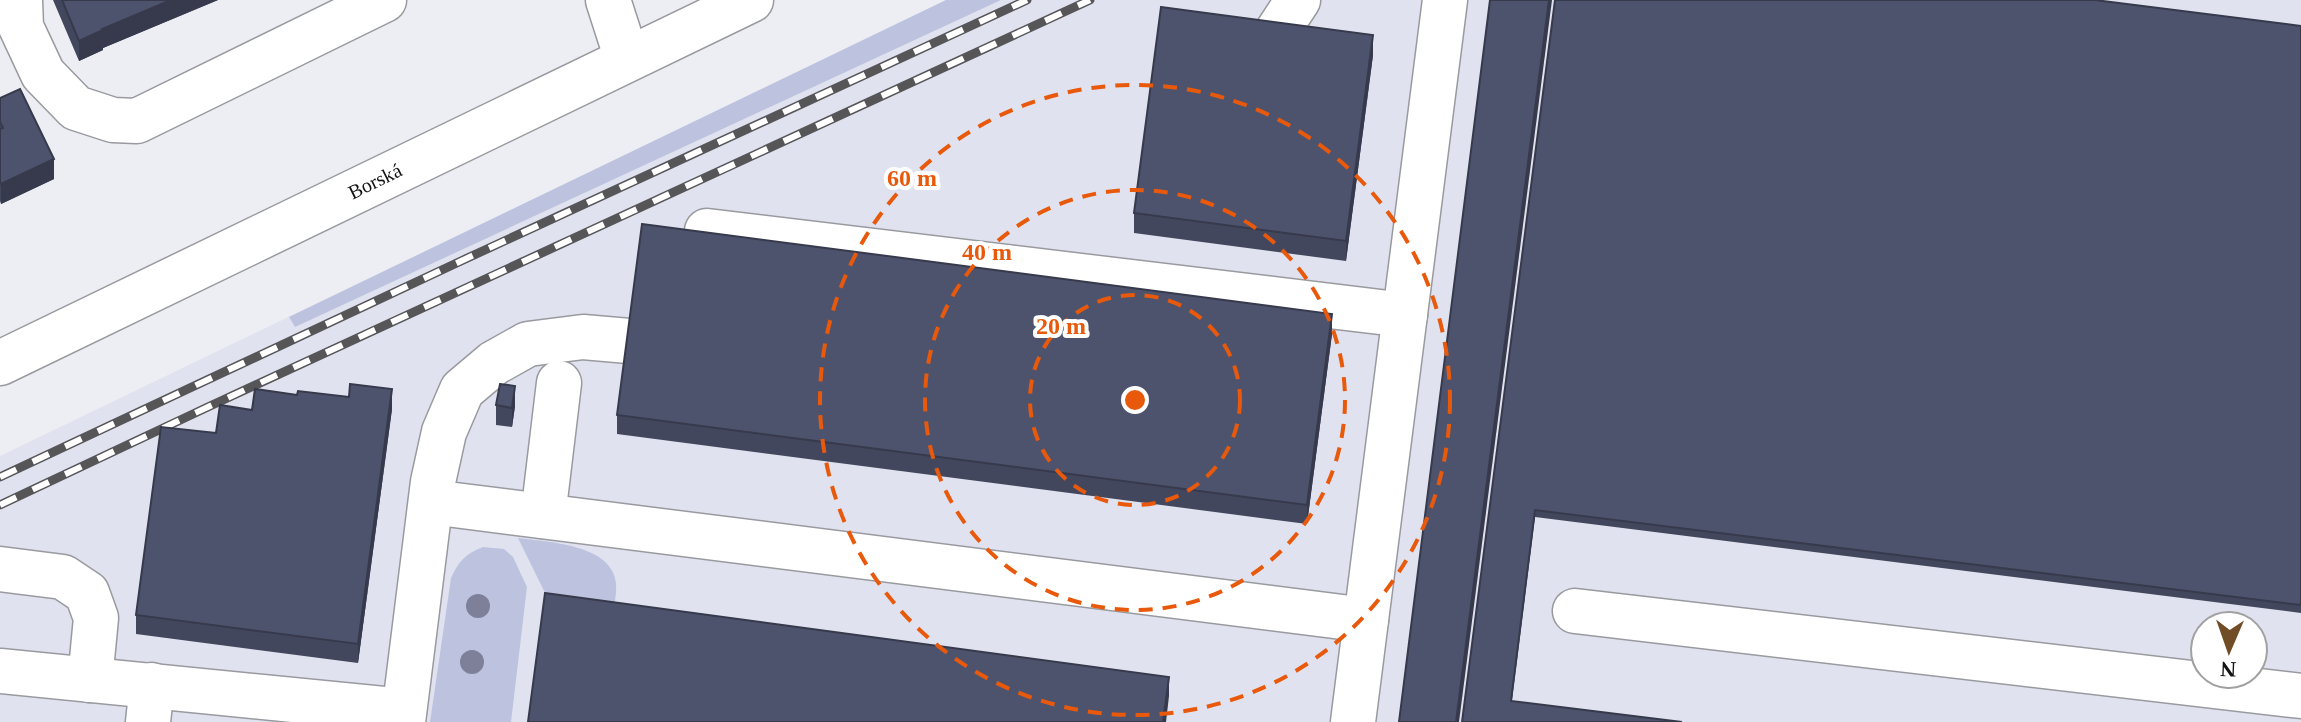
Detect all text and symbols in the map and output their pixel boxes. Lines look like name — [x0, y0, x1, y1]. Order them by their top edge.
street label: Borská — [345, 159, 405, 203]
text: 60 m — [887, 165, 937, 191]
text: 40 m — [962, 239, 1012, 265]
text: 20 m — [1036, 313, 1086, 339]
centre of rings — [1121, 386, 1149, 414]
north arrow — [2189, 610, 2269, 690]
text: N — [2220, 657, 2237, 682]

